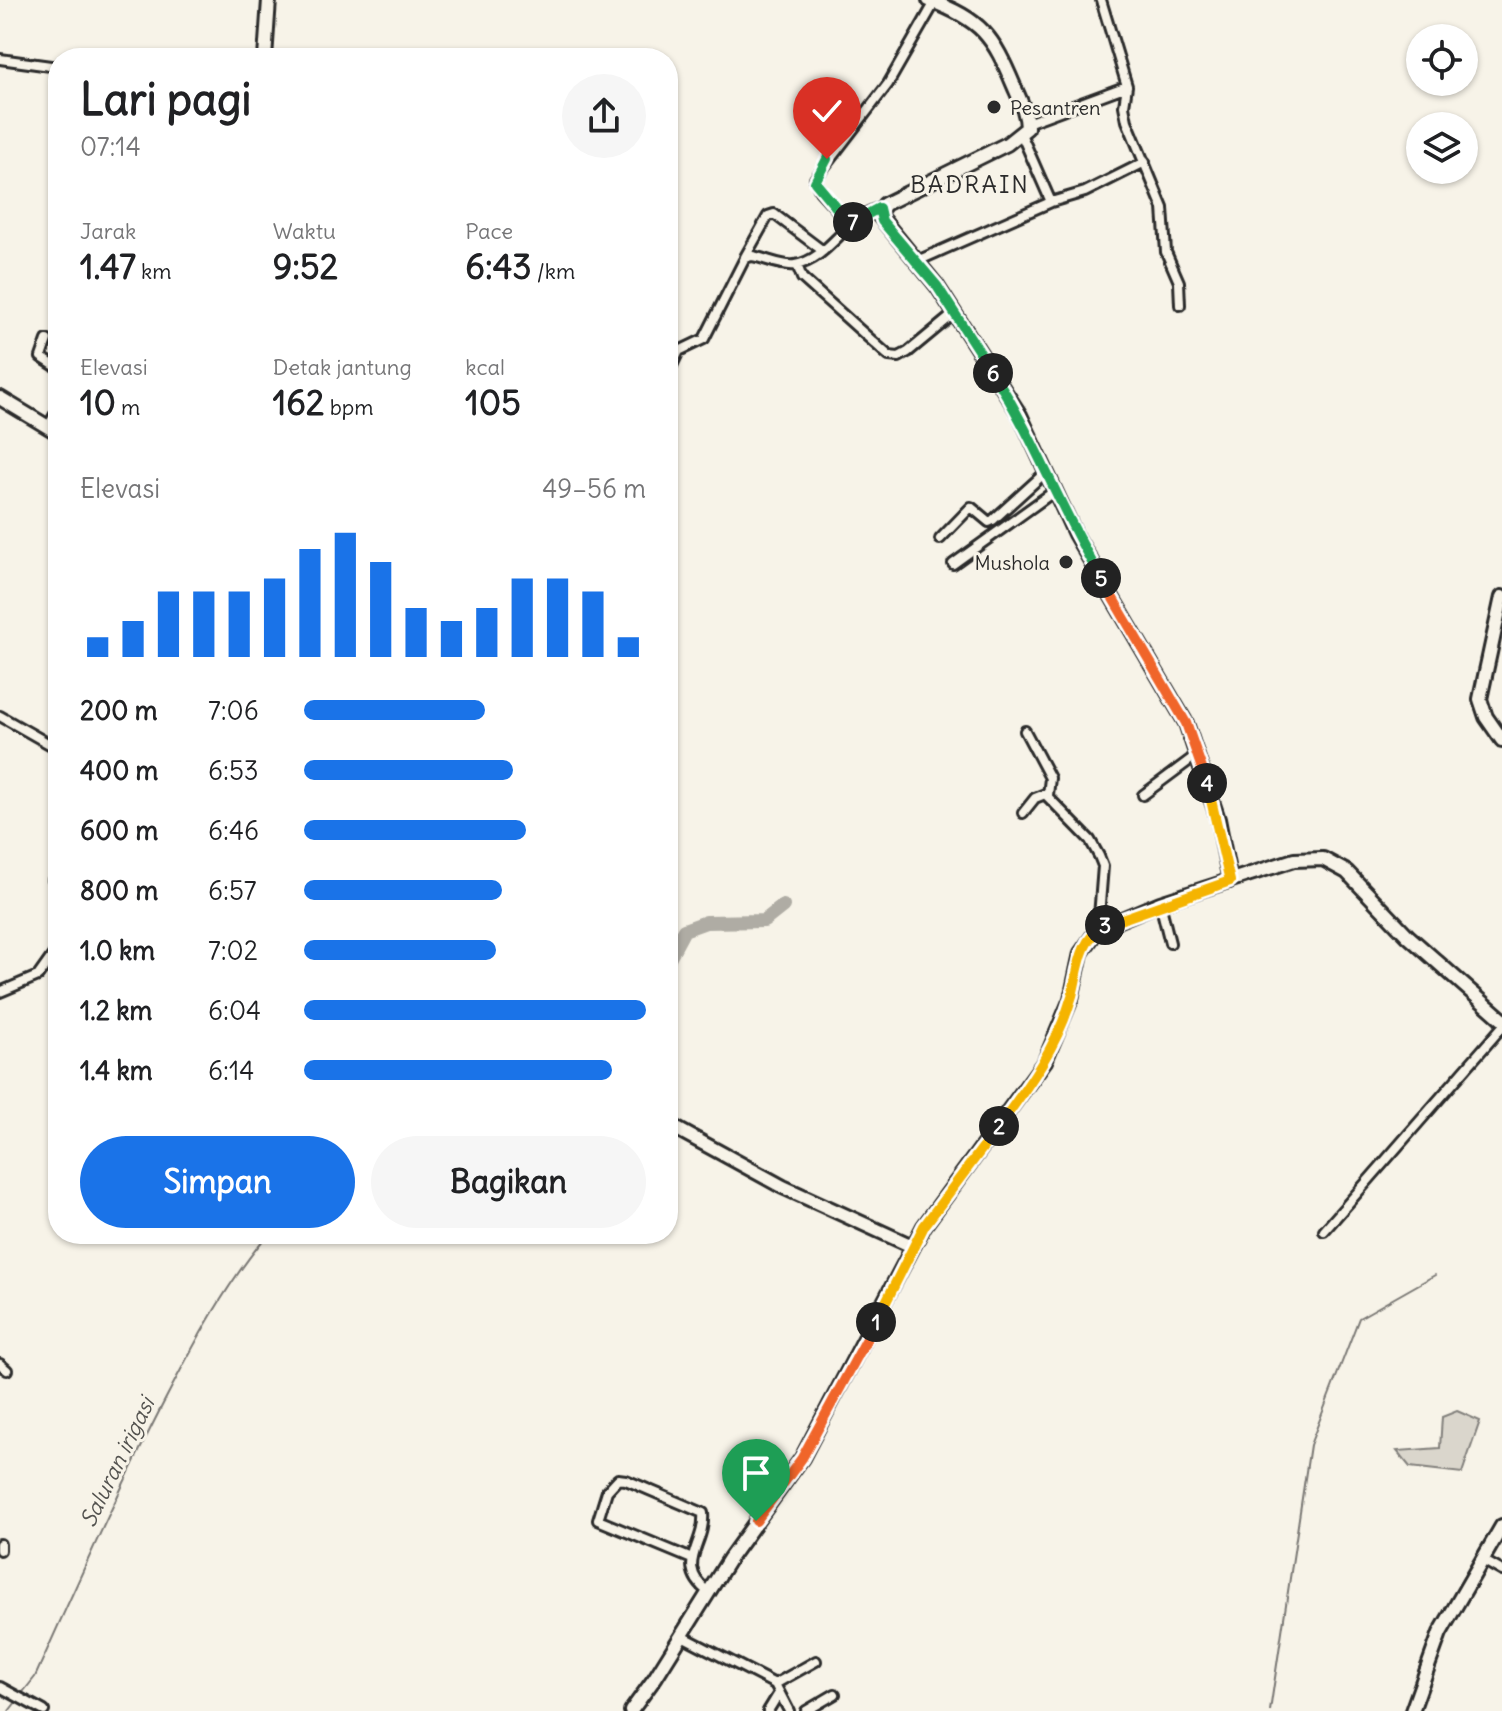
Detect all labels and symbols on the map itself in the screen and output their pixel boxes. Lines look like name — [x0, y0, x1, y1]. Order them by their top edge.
pin — [793, 77, 861, 159]
place label: Pesantren — [1010, 95, 1101, 120]
marker: Pesantren — [985, 98, 1003, 116]
district label: BADRAIN — [910, 169, 1030, 199]
pin: 7 — [833, 202, 873, 242]
pin: 6 — [973, 353, 1013, 393]
place label: Mushola — [974, 550, 1050, 575]
marker: Mushola — [1057, 553, 1075, 571]
pin: 5 — [1081, 558, 1121, 598]
pin: 4 — [1187, 763, 1227, 803]
pin: 3 — [1085, 905, 1125, 945]
pin: 2 — [979, 1106, 1019, 1146]
pin: 1 — [856, 1302, 896, 1342]
water label: Saluran irigasi — [74, 1390, 162, 1531]
pin — [722, 1439, 790, 1521]

